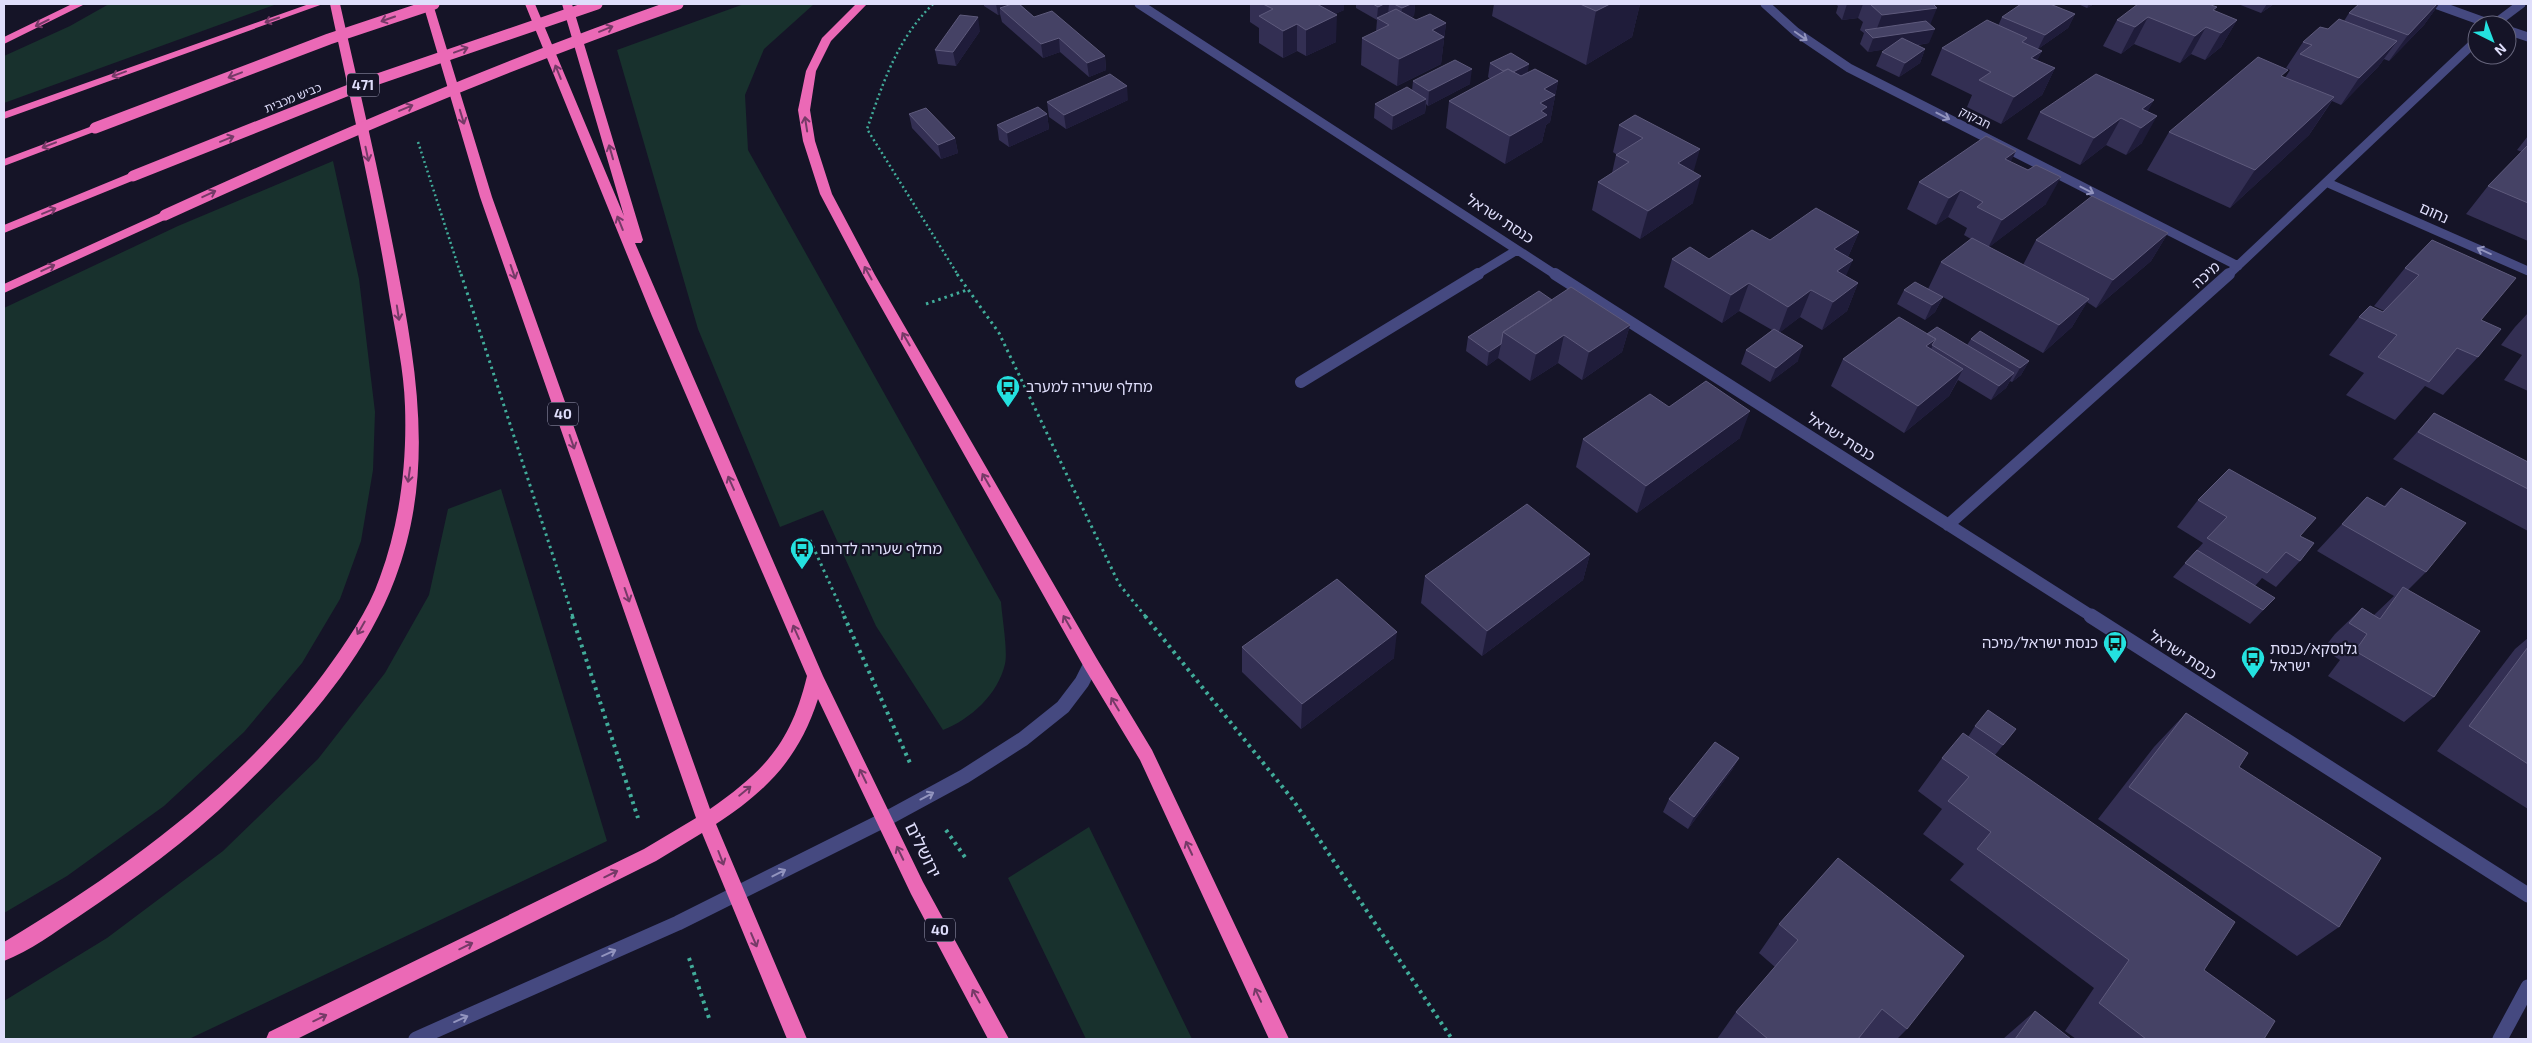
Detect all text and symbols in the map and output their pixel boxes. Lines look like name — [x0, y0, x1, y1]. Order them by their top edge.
one-way arrow — [380, 15, 396, 25]
north arrow — [2467, 15, 2517, 65]
one-way arrow — [265, 16, 280, 25]
one-way arrow — [35, 19, 50, 28]
one-way arrow — [598, 23, 613, 33]
one-way arrow — [1794, 31, 1808, 41]
text: N — [2492, 40, 2510, 60]
one-way arrow — [453, 45, 468, 54]
one-way arrow — [553, 65, 563, 80]
one-way arrow — [111, 70, 127, 79]
one-way arrow — [228, 71, 243, 80]
road number: 471 — [347, 74, 379, 96]
street label: כביש מכבית — [262, 79, 323, 115]
one-way arrow — [398, 103, 413, 112]
street label: חבקוק — [1957, 103, 1994, 131]
one-way arrow — [458, 109, 468, 125]
one-way arrow — [1935, 111, 1950, 121]
one-way arrow — [801, 116, 811, 132]
one-way arrow — [219, 133, 234, 143]
one-way arrow — [42, 141, 58, 150]
one-way arrow — [605, 144, 615, 160]
one-way arrow — [363, 146, 372, 162]
one-way arrow — [2080, 185, 2095, 195]
one-way arrow — [201, 189, 216, 199]
street label: כנסת ישראל — [1463, 190, 1538, 247]
street label: נחום — [2417, 198, 2452, 226]
one-way arrow — [41, 205, 56, 215]
one-way arrow — [615, 215, 624, 230]
one-way arrow — [2477, 246, 2492, 256]
street label: מיכה — [2188, 257, 2223, 291]
one-way arrow — [40, 263, 55, 273]
one-way arrow — [508, 264, 518, 280]
one-way arrow — [863, 266, 872, 281]
one-way arrow — [394, 305, 404, 321]
one-way arrow — [900, 333, 910, 347]
bus stop icon: מחלף שעריה למערב — [995, 374, 1021, 408]
place label: מחלף שעריה למערב — [1026, 377, 1153, 395]
road number: 40 — [548, 402, 578, 426]
street label: כנסת ישראל — [1804, 408, 1879, 464]
one-way arrow — [568, 433, 578, 449]
one-way arrow — [404, 466, 414, 482]
one-way arrow — [981, 474, 991, 488]
one-way arrow — [726, 476, 736, 491]
bus stop icon: מחלף שעריה לדרום — [789, 536, 815, 570]
place label: מחלף שעריה לדרום — [820, 539, 942, 557]
one-way arrow — [622, 587, 632, 603]
one-way arrow — [1061, 615, 1071, 629]
one-way arrow — [356, 621, 366, 635]
one-way arrow — [791, 625, 801, 640]
street label: כנסת ישראל — [2146, 626, 2221, 683]
bus stop icon: כנסת ישראל/מיכה — [2102, 630, 2128, 664]
place label: כנסת ישראל/מיכה — [1982, 633, 2098, 651]
place label: גלוסקא/כנסת ישראל — [2270, 639, 2358, 674]
bus stop icon: גלוסקא/כנסת ישראל — [2240, 645, 2266, 679]
one-way arrow — [1109, 697, 1119, 711]
one-way arrow — [858, 768, 868, 783]
one-way arrow — [738, 786, 751, 797]
one-way arrow — [919, 791, 934, 801]
street label: ירושלים — [901, 818, 947, 881]
one-way arrow — [1184, 841, 1194, 856]
one-way arrow — [895, 846, 904, 861]
one-way arrow — [717, 850, 726, 865]
one-way arrow — [771, 868, 786, 878]
one-way arrow — [603, 869, 618, 878]
road number: 40 — [925, 918, 955, 942]
one-way arrow — [751, 932, 760, 947]
one-way arrow — [458, 941, 473, 951]
one-way arrow — [601, 948, 616, 958]
one-way arrow — [1253, 988, 1263, 1003]
one-way arrow — [971, 989, 981, 1004]
one-way arrow — [312, 1013, 327, 1022]
one-way arrow — [453, 1014, 468, 1024]

